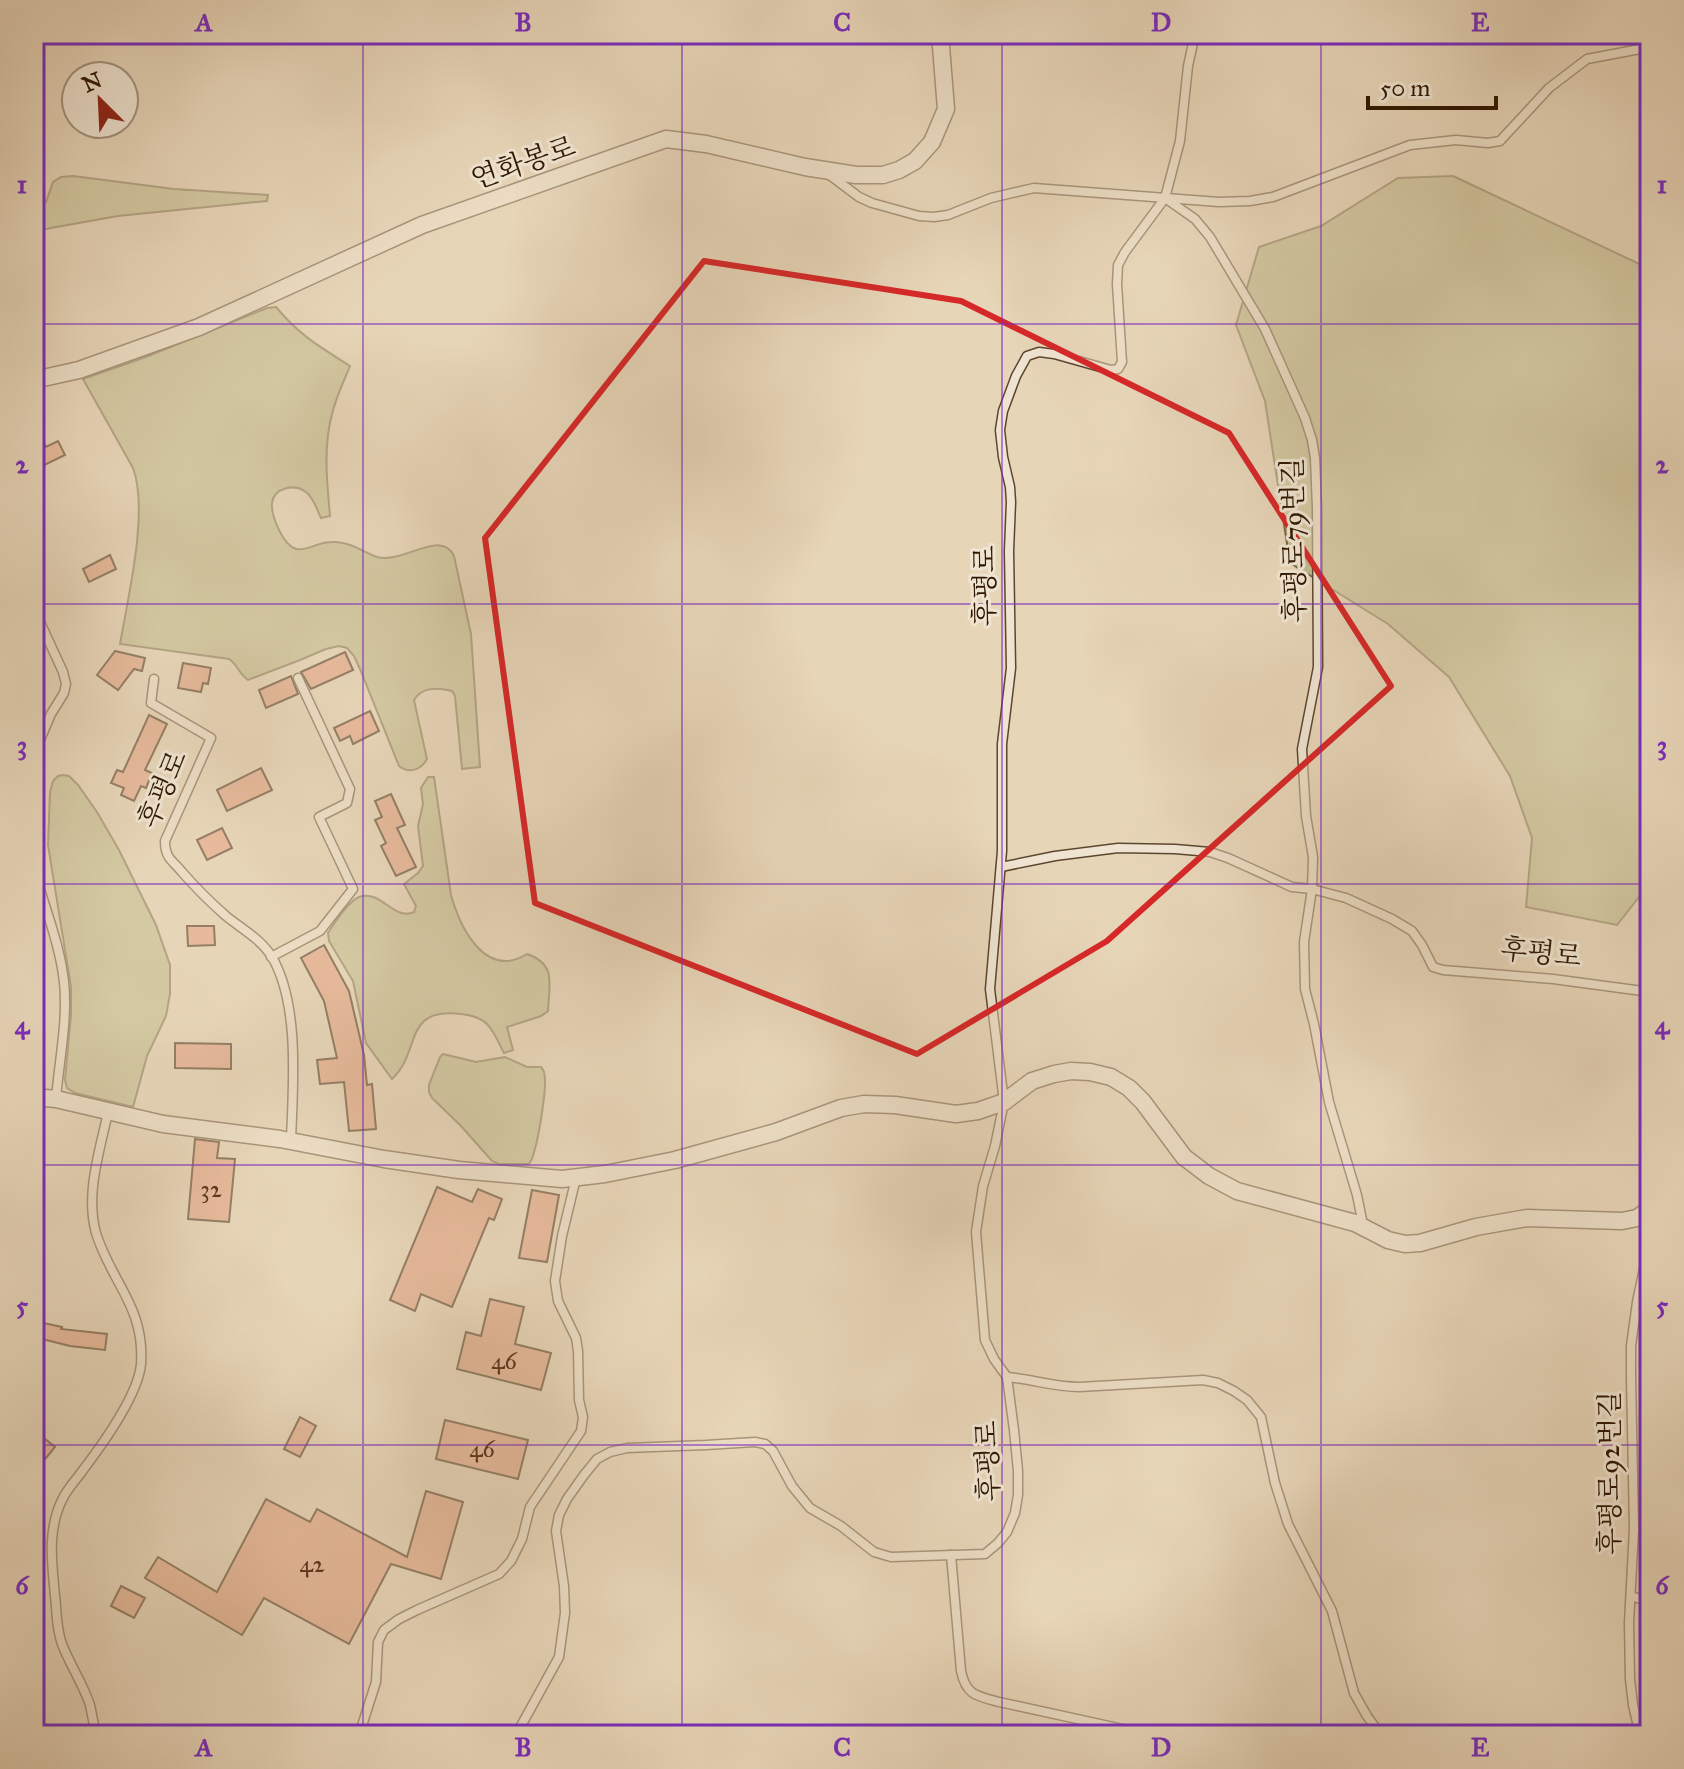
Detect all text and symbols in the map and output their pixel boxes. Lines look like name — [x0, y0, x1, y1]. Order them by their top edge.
text: A — [193, 6, 213, 38]
text: B — [514, 6, 532, 38]
text: C — [833, 6, 851, 38]
text: D — [1151, 6, 1171, 38]
text: E — [1471, 6, 1490, 38]
north arrow — [60, 60, 140, 140]
scale bar — [1368, 60, 1496, 110]
text: N — [78, 66, 106, 98]
text: 50 m — [1380, 73, 1430, 103]
street label: 연화봉로 — [466, 128, 580, 197]
text: 1 — [17, 168, 27, 200]
text: 1 — [1657, 168, 1667, 200]
text: 2 — [16, 448, 30, 480]
text: 2 — [1656, 448, 1670, 480]
street label: 후평로79번길 — [1275, 457, 1312, 623]
street label: 후평로 — [967, 545, 1002, 627]
text: 3 — [17, 729, 27, 761]
text: 3 — [1657, 729, 1667, 761]
street label: 후평로 — [130, 745, 194, 833]
street label: 후평로 — [1499, 931, 1583, 974]
text: 4 — [15, 1009, 31, 1041]
text: 4 — [1655, 1009, 1671, 1041]
house number: 32 — [200, 1174, 222, 1204]
text: 5 — [16, 1289, 29, 1321]
text: 5 — [1656, 1289, 1669, 1321]
house number: 46 — [491, 1346, 518, 1376]
street label: 후평로92번길 — [1592, 1391, 1627, 1555]
street label: 후평로 — [969, 1420, 1006, 1502]
house number: 46 — [469, 1434, 496, 1464]
house number: 42 — [299, 1549, 325, 1579]
text: 6 — [15, 1569, 30, 1601]
text: 6 — [1655, 1569, 1670, 1601]
text: A — [193, 1731, 213, 1763]
text: B — [514, 1731, 532, 1763]
text: C — [833, 1731, 851, 1763]
text: D — [1151, 1731, 1171, 1763]
text: E — [1471, 1731, 1490, 1763]

